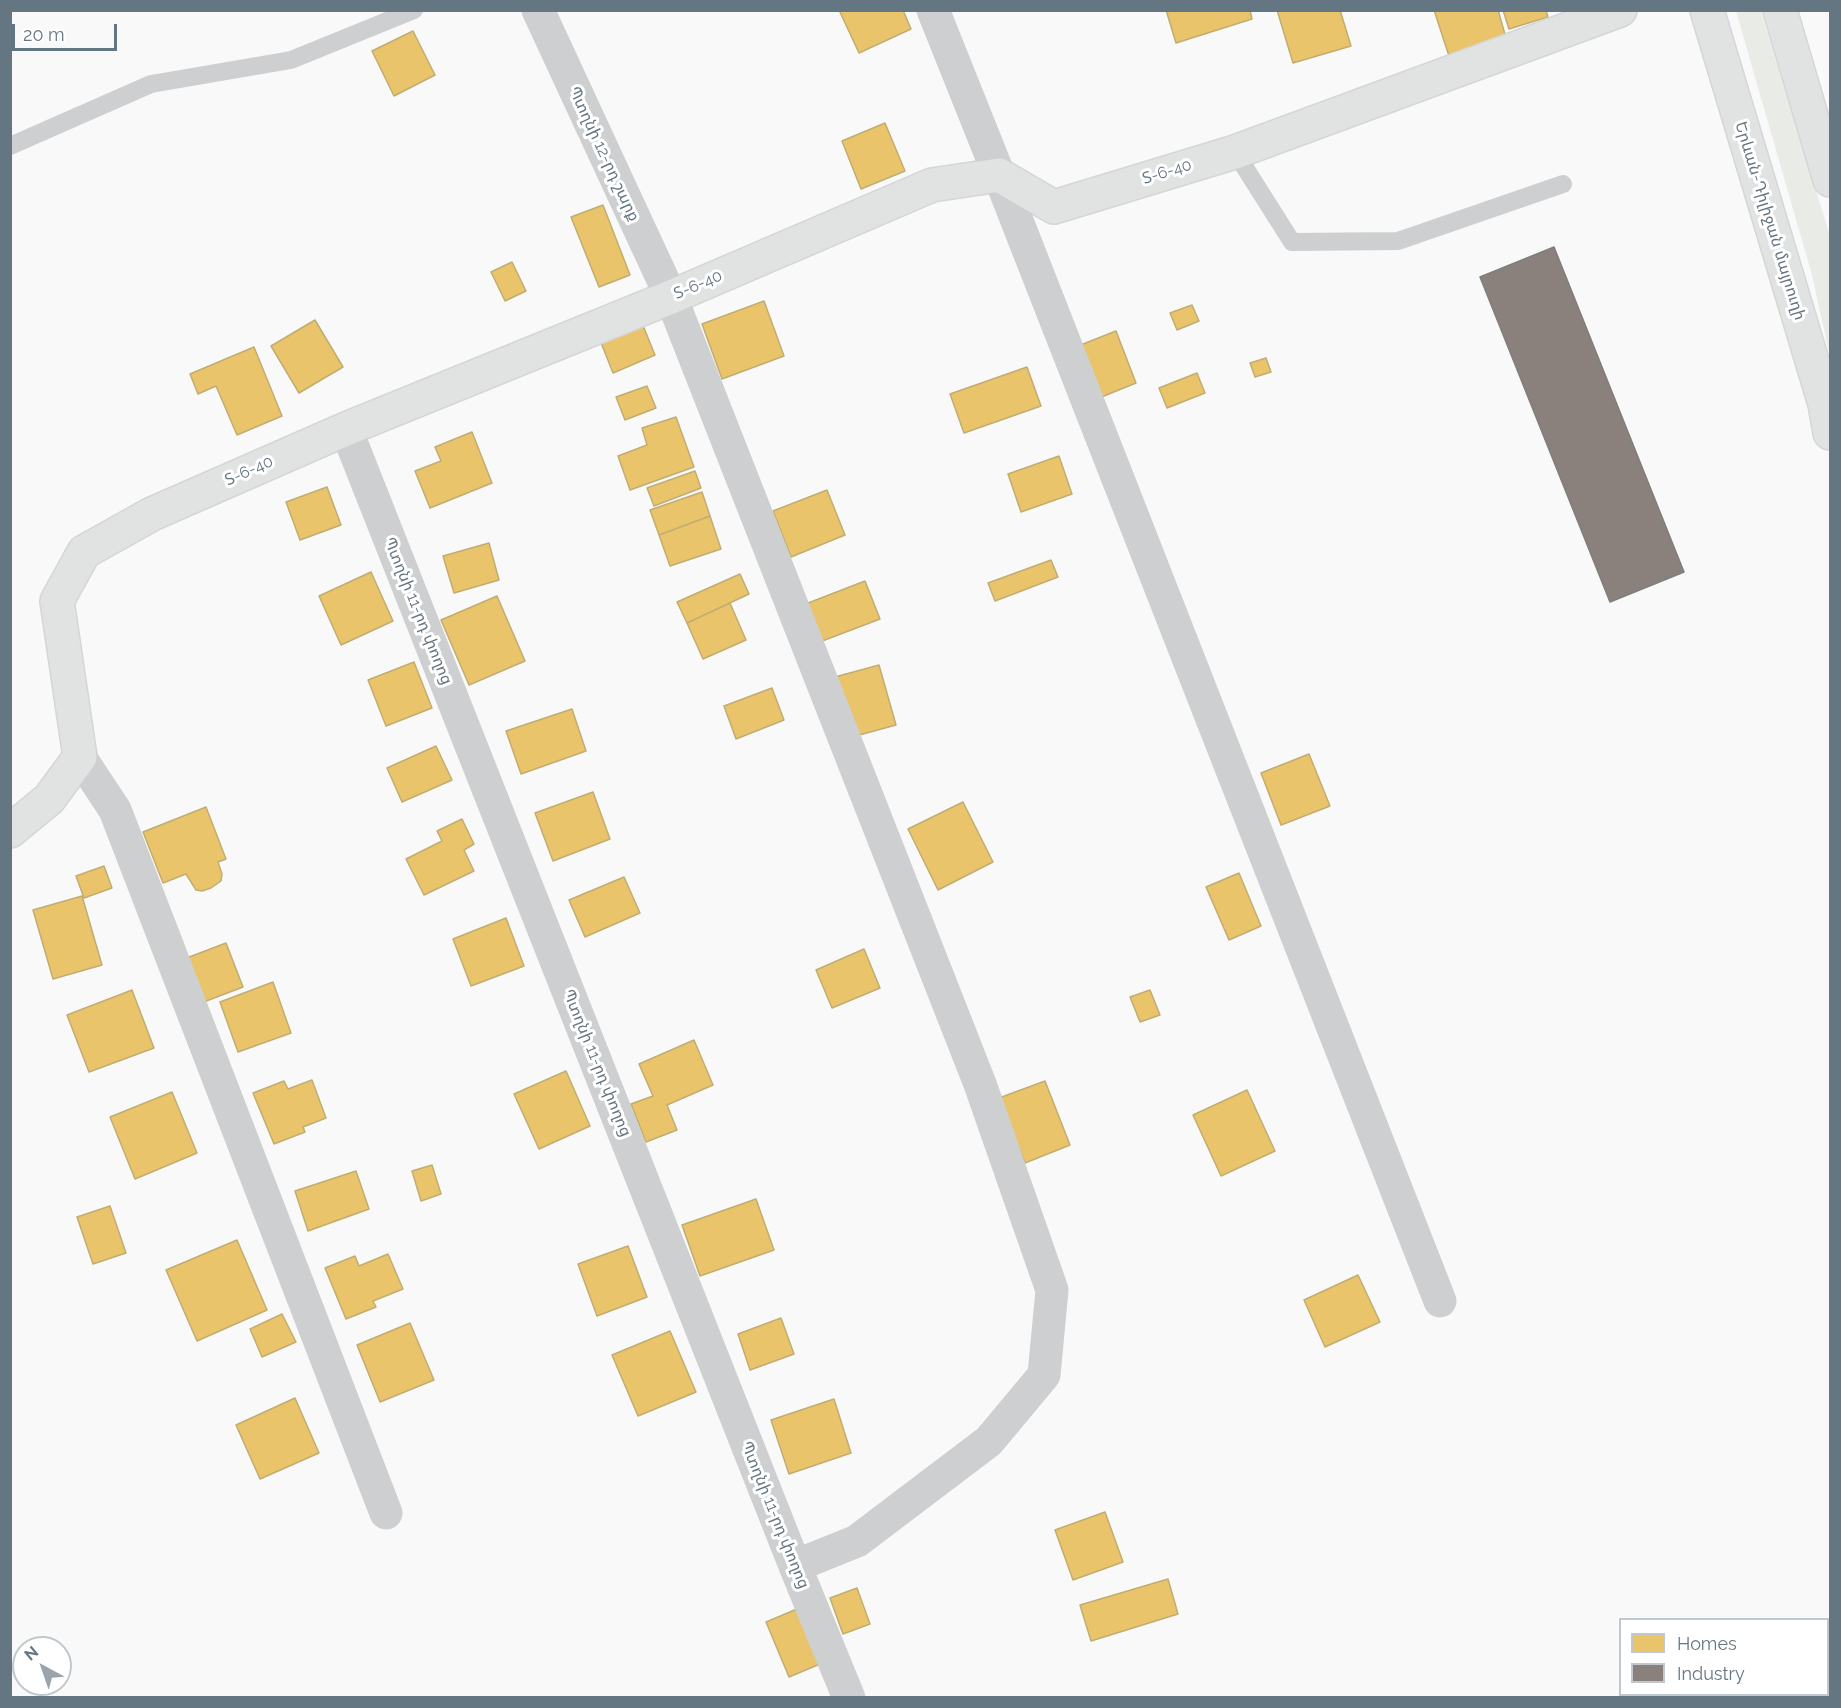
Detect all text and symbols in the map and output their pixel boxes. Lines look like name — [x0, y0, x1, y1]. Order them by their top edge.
scale bar — [15, 12, 120, 50]
text: 20 m — [23, 24, 65, 45]
street label: Պտղնի 12-րդ շարք — [564, 83, 644, 225]
street label: Երևան-Դիլիջան մայրուղի — [1731, 119, 1809, 323]
street label: Տ-6-40 — [1140, 155, 1194, 189]
street label: Տ-6-40 — [671, 266, 725, 304]
street label: Տ-6-40 — [222, 452, 276, 490]
street label: Պտղնի 11-րդ փողոց — [380, 534, 456, 688]
street label: Պտղնի 11-րդ փողոց — [559, 986, 635, 1140]
street label: Պտղնի 11-րդ փողոց — [737, 1438, 813, 1592]
legend — [1619, 1618, 1829, 1696]
text: Homes — [1677, 1633, 1737, 1654]
north arrow — [12, 1636, 72, 1696]
text: N — [21, 1642, 42, 1665]
text: Industry — [1677, 1663, 1745, 1684]

